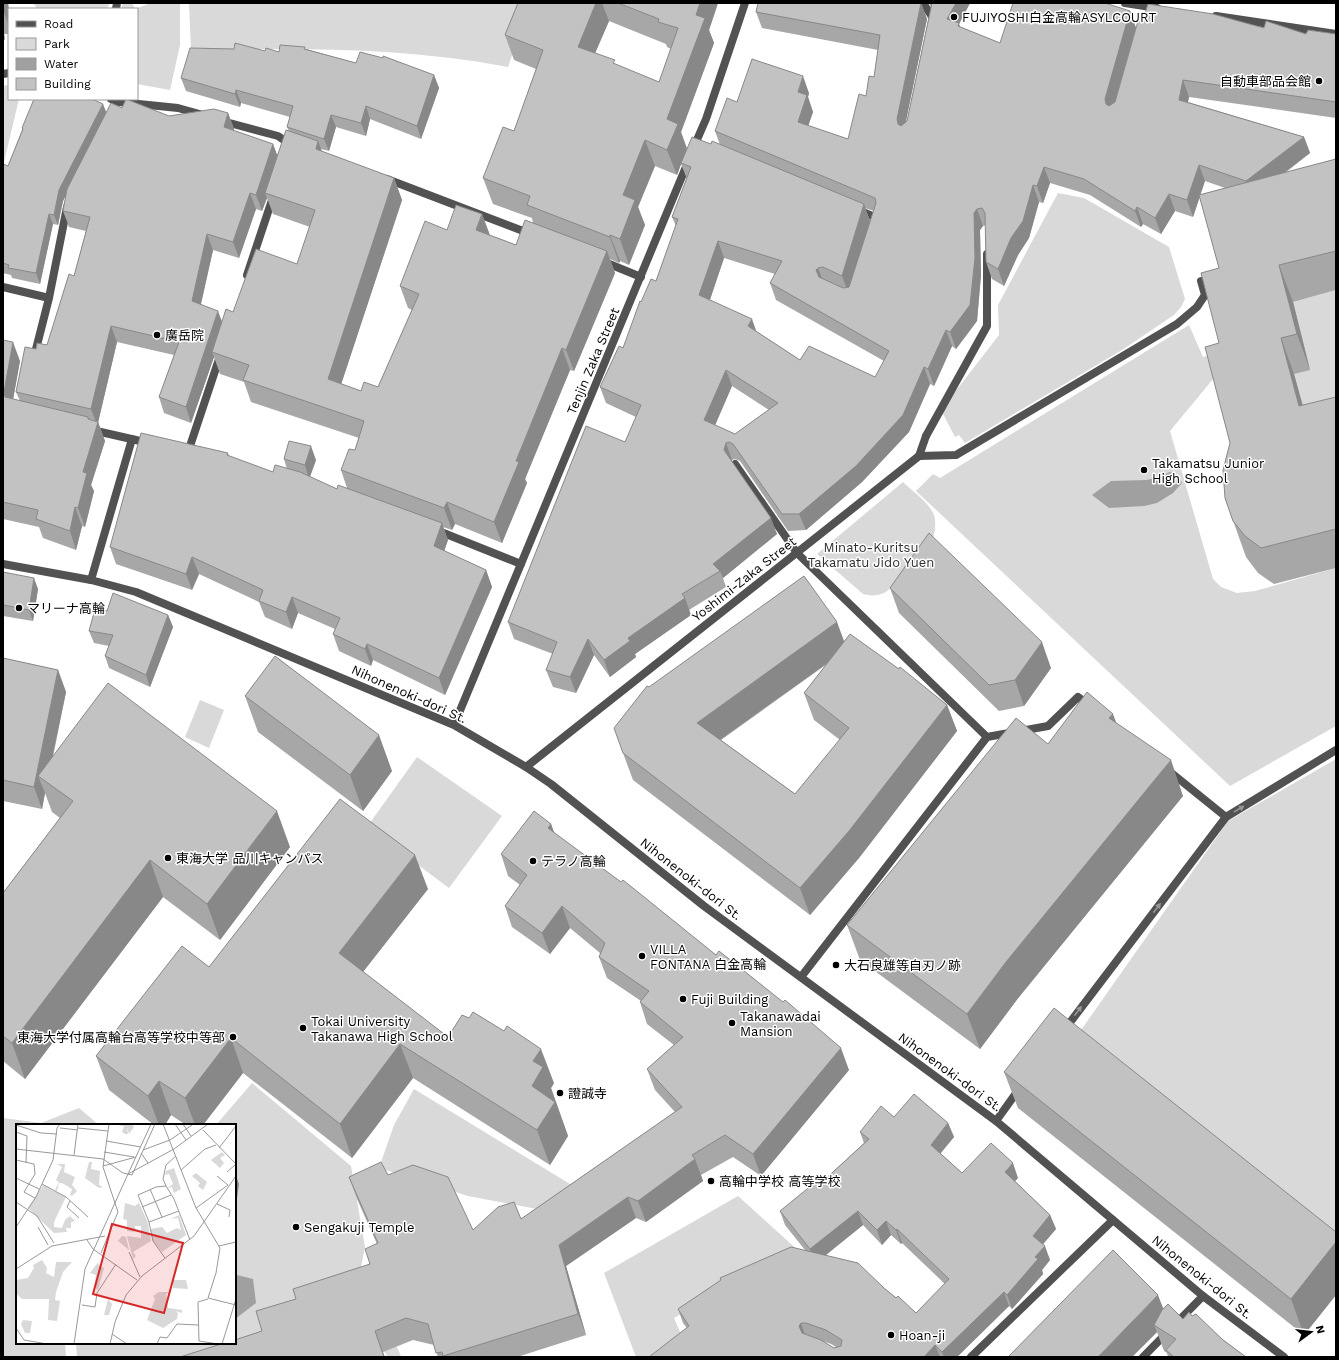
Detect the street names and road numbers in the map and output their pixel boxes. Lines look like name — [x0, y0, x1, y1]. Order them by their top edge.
street label: Tenjin Zaka Street — [564, 305, 623, 417]
street label: Yoshimi-Zaka Street — [689, 533, 799, 624]
street label: Nihonenoki-dori St. — [349, 662, 469, 726]
street label: Nihonenoki-dori St. — [637, 835, 745, 923]
street label: Nihonenoki-dori St. — [895, 1029, 1005, 1115]
street label: Nihonenoki-dori St. — [1149, 1232, 1255, 1322]

